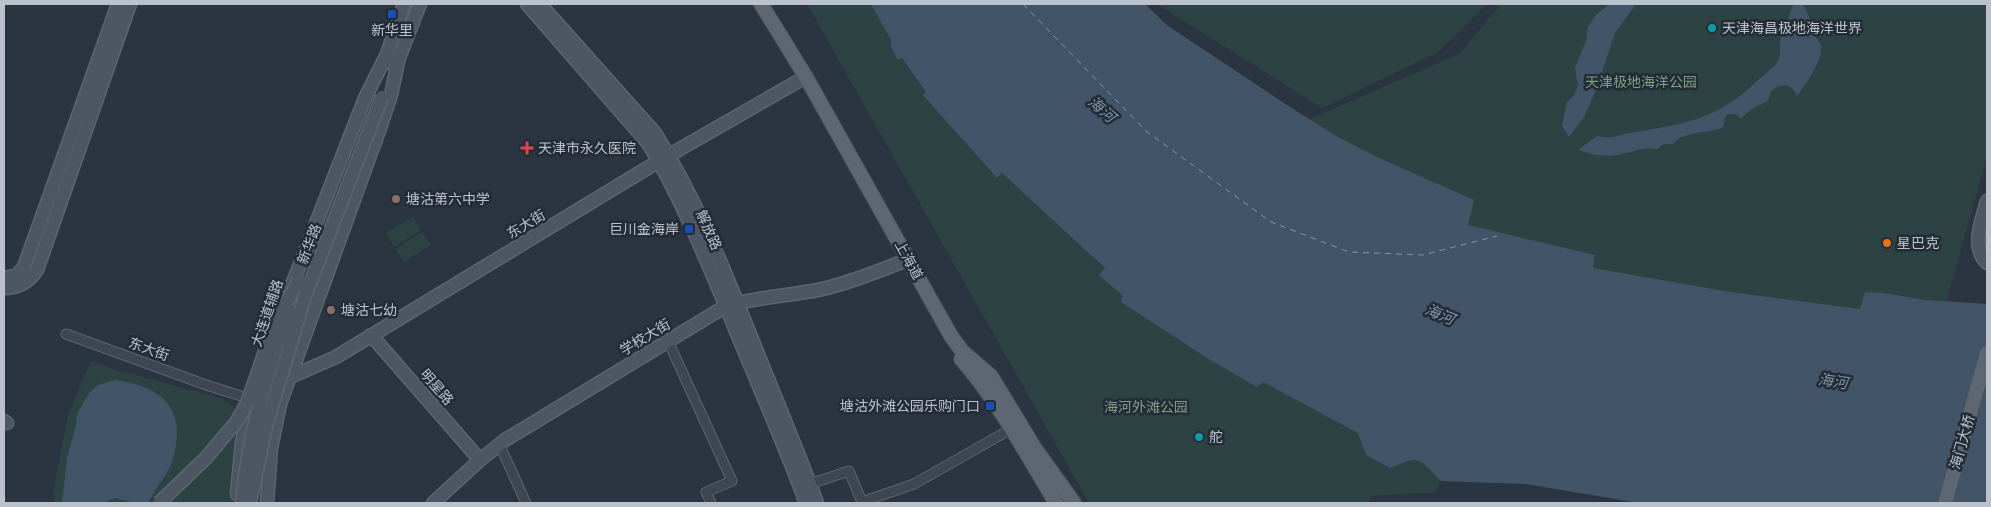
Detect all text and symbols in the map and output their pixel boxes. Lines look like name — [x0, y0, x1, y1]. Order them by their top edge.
marker: 新华里 — [386, 8, 398, 20]
place label: 天津海昌极地海洋世界 — [1722, 19, 1862, 37]
place label: 新华里 — [371, 21, 413, 39]
marker: 天津海昌极地海洋世界 — [1706, 22, 1718, 34]
park label: 天津极地海洋公园 — [1585, 73, 1697, 91]
water label: 海河 — [1084, 92, 1122, 128]
place label: 天津市永久医院 — [538, 139, 636, 157]
marker: 天津市永久医院 — [520, 141, 534, 155]
place label: 塘沽第六中学 — [406, 190, 490, 208]
marker: 塘沽第六中学 — [390, 193, 402, 205]
street label: 东大街 — [503, 205, 549, 243]
street label: 解放路 — [692, 207, 726, 253]
place label: 巨川金海岸 — [609, 220, 679, 238]
street label: 新华路 — [293, 221, 325, 267]
marker: 巨川金海岸 — [683, 223, 695, 235]
place label: 星巴克 — [1897, 234, 1939, 252]
street label: 上海道 — [891, 237, 927, 283]
marker: 星巴克 — [1881, 237, 1893, 249]
street label: 大连道辅路 — [247, 277, 287, 349]
water label: 海河 — [1422, 299, 1460, 330]
place label: 塘沽七幼 — [341, 301, 397, 319]
marker: 塘沽七幼 — [325, 304, 337, 316]
street label: 学校大街 — [616, 315, 674, 359]
street label: 东大街 — [126, 333, 172, 365]
street label: 明星路 — [416, 365, 458, 409]
water label: 海河 — [1817, 370, 1852, 393]
place label: 塘沽外滩公园乐购门口 — [840, 397, 980, 415]
park label: 海河外滩公园 — [1104, 398, 1188, 416]
marker: 塘沽外滩公园乐购门口 — [984, 400, 996, 412]
street label: 海门大桥 — [1946, 413, 1978, 471]
place label: 舵 — [1209, 428, 1223, 446]
marker: 舵 — [1193, 431, 1205, 443]

